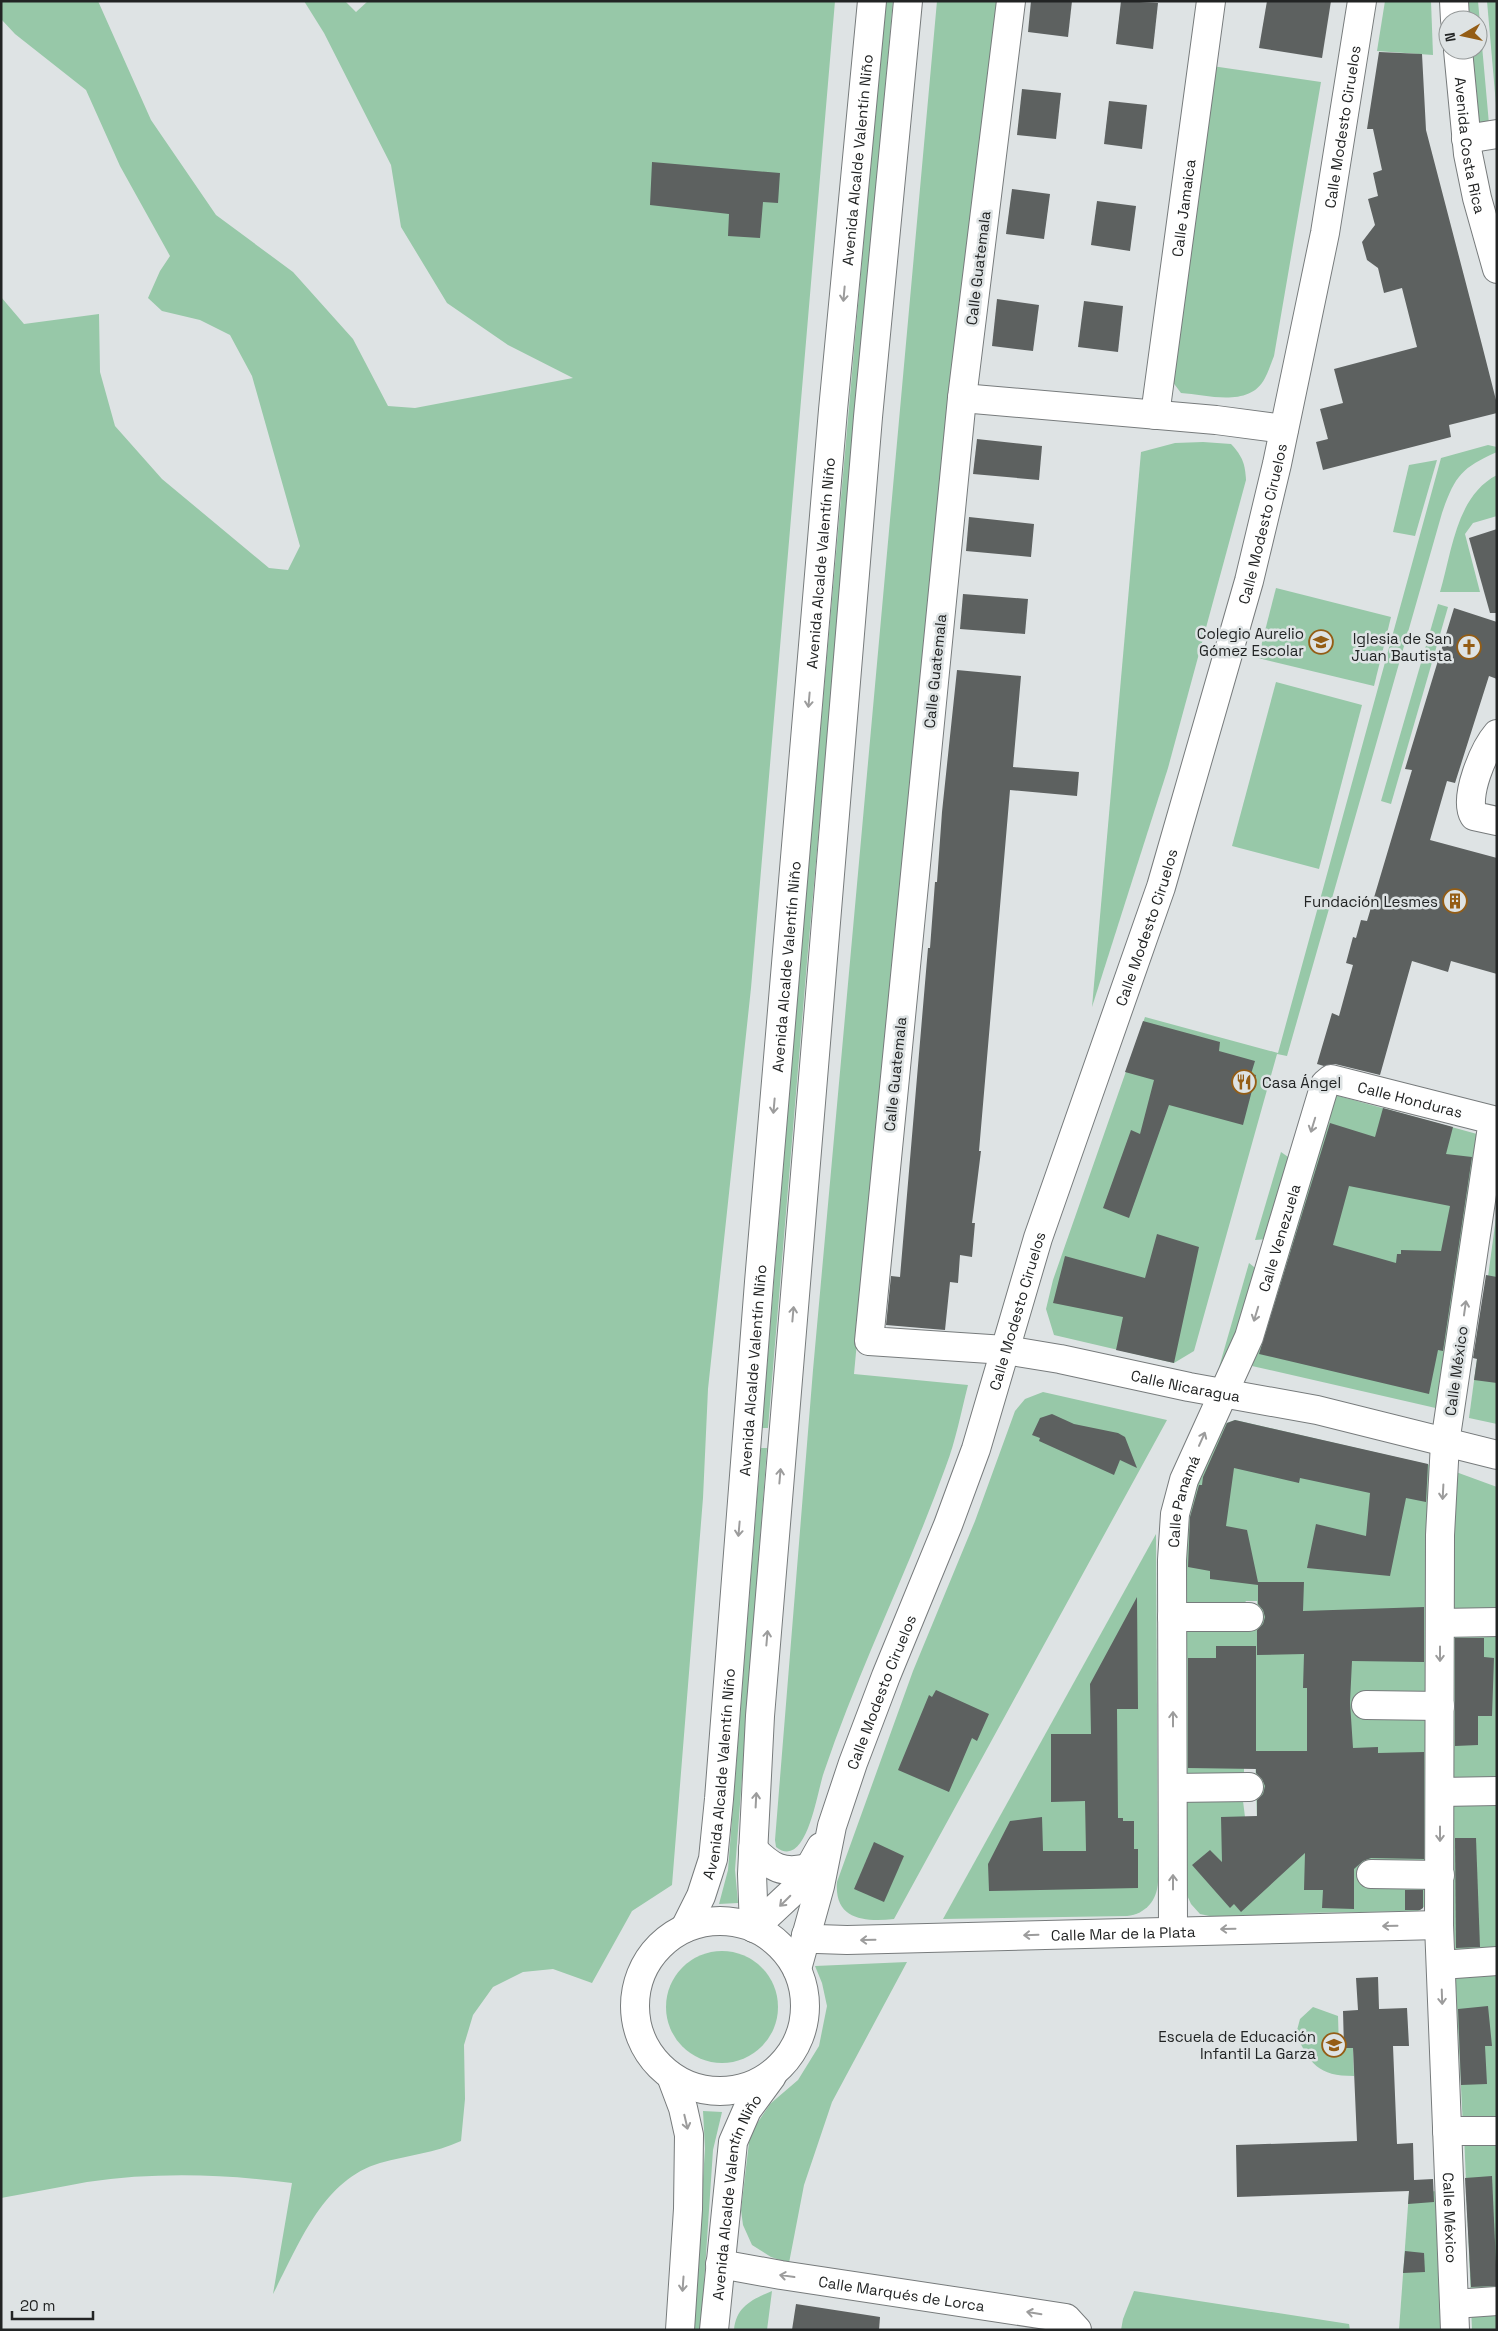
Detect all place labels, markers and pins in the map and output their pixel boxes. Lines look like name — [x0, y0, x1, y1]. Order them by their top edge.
place label: Colegio Aurelio Gómez Escolar — [1197, 624, 1304, 660]
school or university icon: Colegio Aurelio Gómez Escolar — [1308, 629, 1334, 655]
place label: Iglesia de San Juan Bautista — [1351, 629, 1452, 665]
church icon: Iglesia de San Juan Bautista — [1456, 634, 1482, 660]
building icon: Fundación Lesmes — [1442, 888, 1468, 914]
place label: Fundación Lesmes — [1304, 892, 1438, 911]
restaurant icon: Casa Ángel — [1231, 1069, 1257, 1095]
place label: Casa Ángel — [1262, 1073, 1341, 1092]
place label: Escuela de Educación Infantil La Garza — [1158, 2027, 1316, 2063]
school or university icon: Escuela de Educación Infantil La Garza — [1321, 2032, 1347, 2058]

